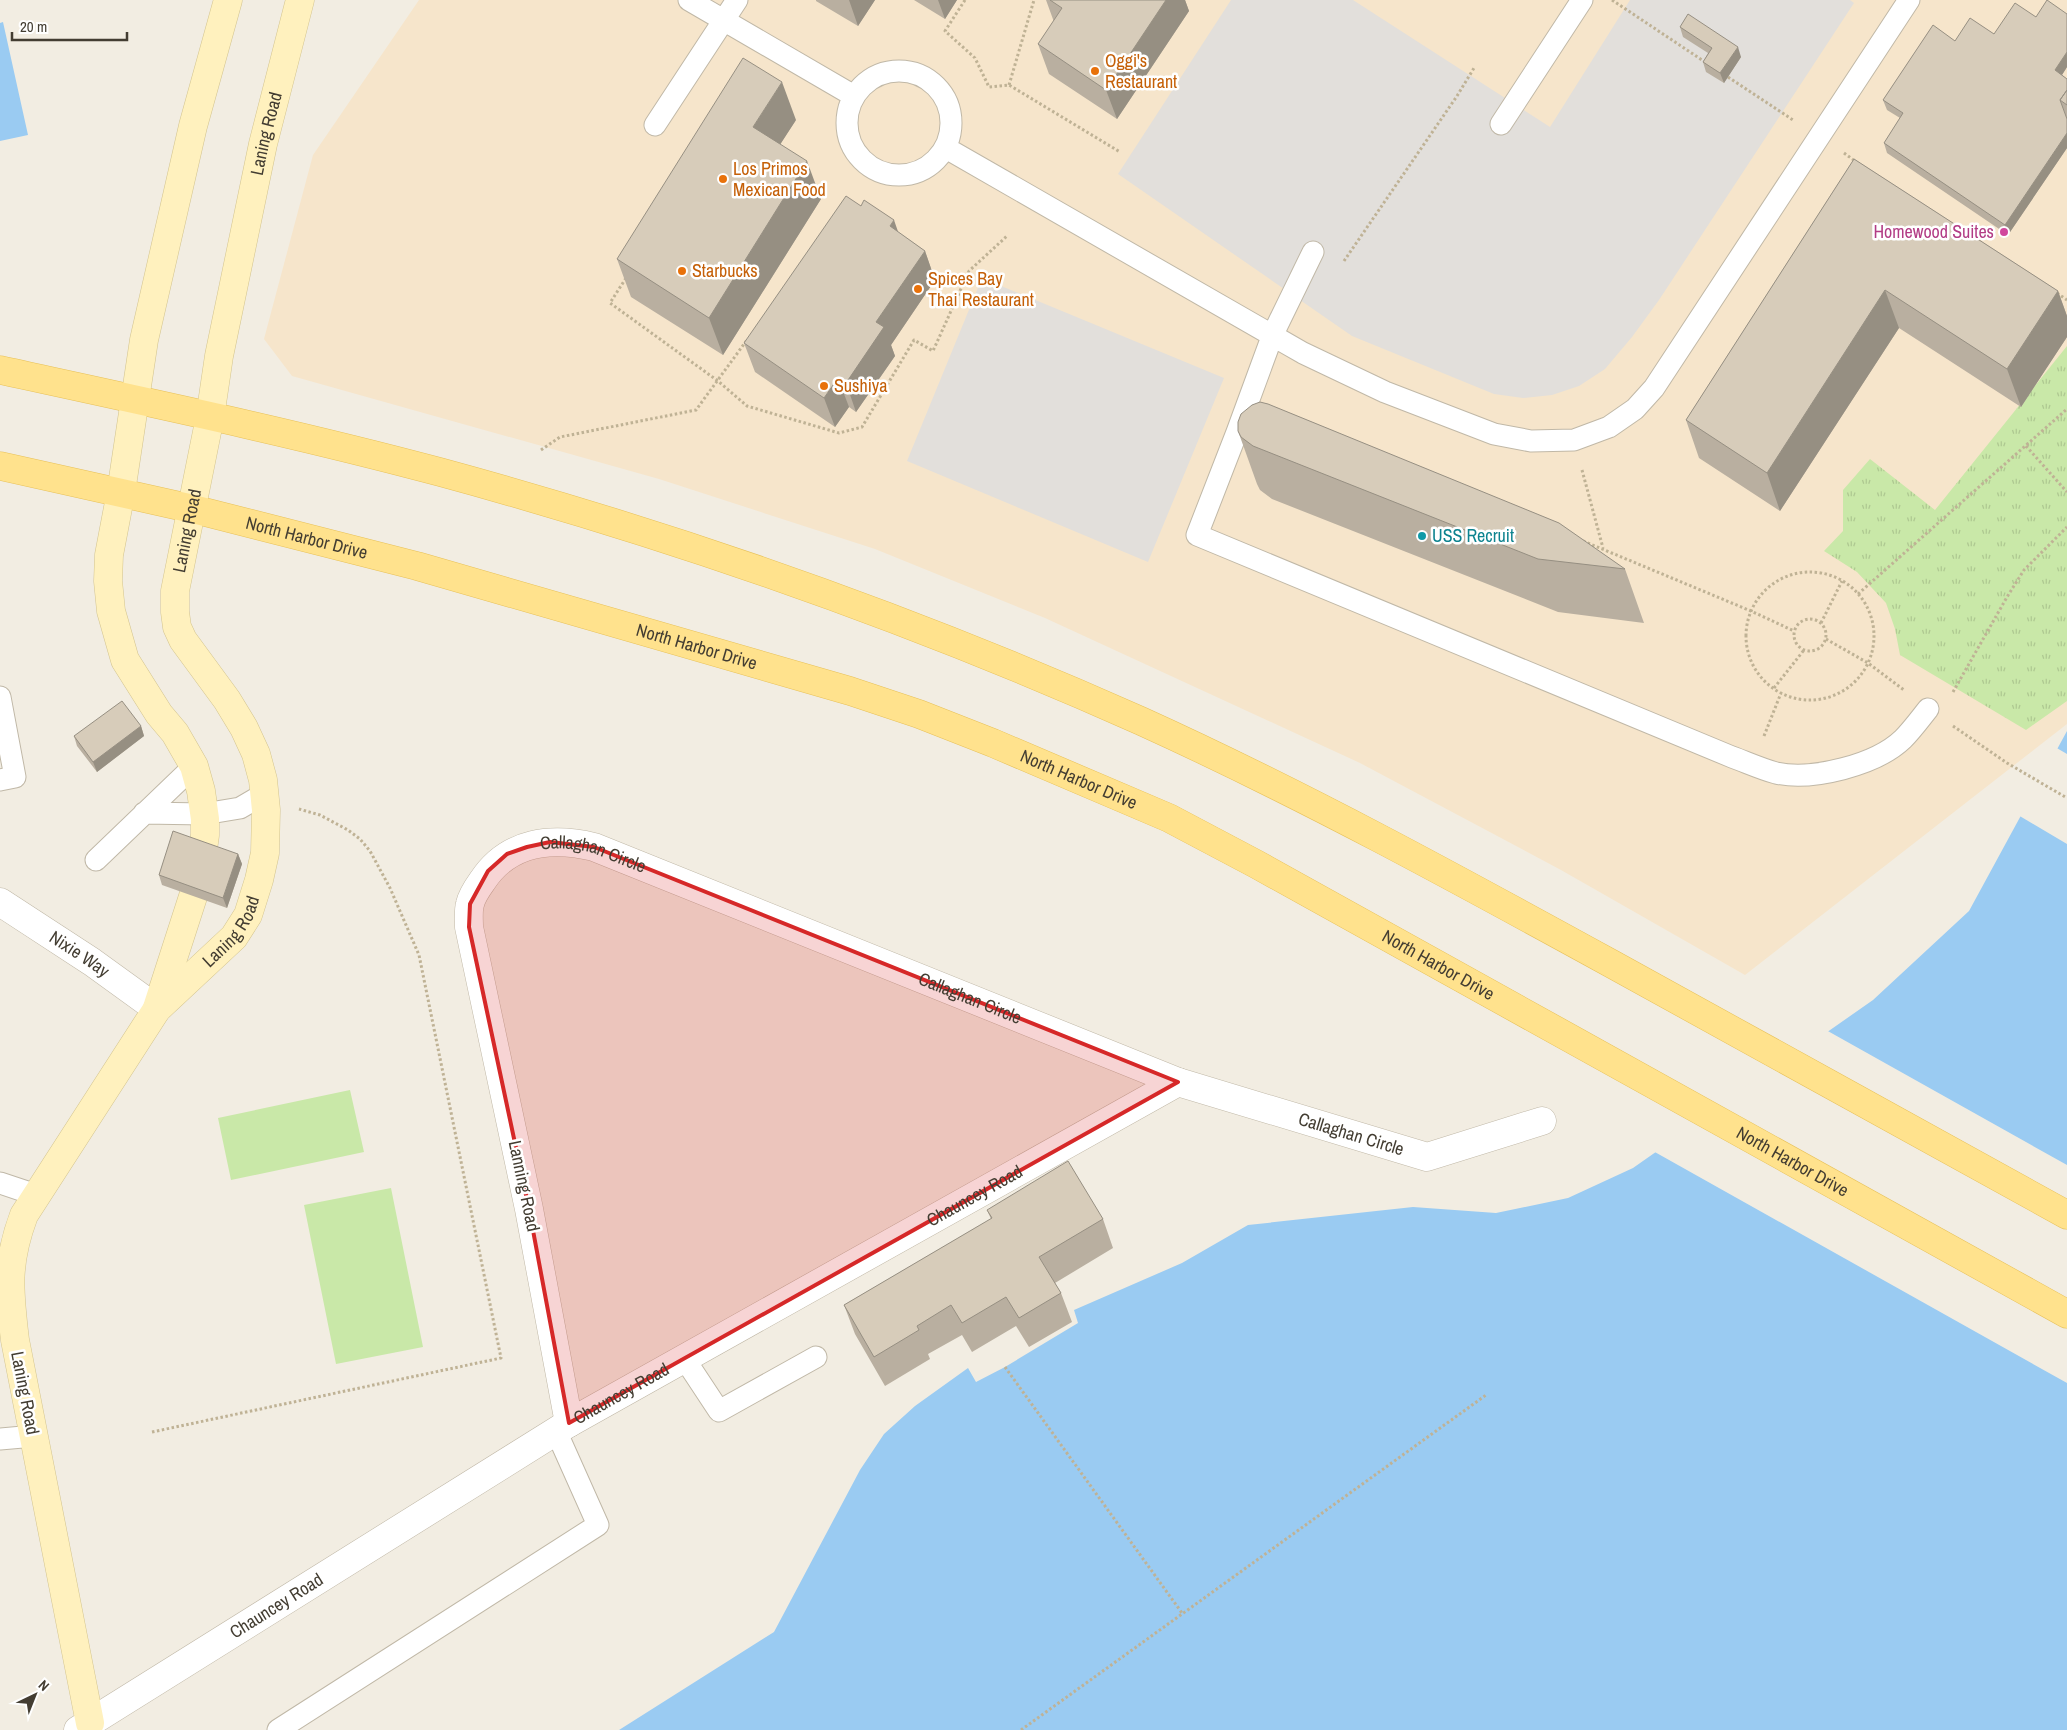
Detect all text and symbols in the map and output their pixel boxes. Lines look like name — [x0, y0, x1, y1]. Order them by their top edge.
scale bar — [12, 10, 128, 42]
text: 20 m — [20, 16, 47, 37]
place label: Oggi's Restaurant — [1105, 48, 1177, 94]
marker: Oggi's Restaurant — [1089, 65, 1101, 77]
street label: Laning Road — [244, 89, 288, 177]
place label: Los Primos Mexican Food — [733, 156, 826, 202]
marker: Los Primos Mexican Food — [717, 173, 729, 185]
place label: Homewood Suites — [1873, 219, 1994, 244]
marker: Homewood Suites — [1998, 226, 2010, 238]
place label: Starbucks — [692, 258, 758, 283]
marker: Starbucks — [676, 265, 688, 277]
place label: Spices Bay Thai Restaurant — [928, 266, 1034, 312]
marker: Spices Bay Thai Restaurant — [912, 283, 924, 295]
place label: Sushiya — [834, 373, 887, 398]
marker: Sushiya — [818, 380, 830, 392]
street label: Laning Road — [166, 487, 207, 575]
street label: North Harbor Drive — [243, 510, 370, 565]
place label: USS Recruit — [1432, 523, 1514, 548]
marker: USS Recruit — [1416, 530, 1428, 542]
street label: North Harbor Drive — [633, 617, 760, 676]
street label: North Harbor Drive — [1017, 743, 1141, 815]
street label: Callaghan Circle — [539, 829, 650, 879]
street label: Laning Road — [197, 893, 265, 973]
street label: North Harbor Drive — [1378, 924, 1499, 1006]
street label: Nixie Way — [45, 925, 115, 983]
street label: Callaghan Circle — [915, 966, 1026, 1030]
street label: Callaghan Circle — [1295, 1106, 1407, 1161]
street label: North Harbor Drive — [1732, 1120, 1853, 1202]
street label: Lanning Road — [503, 1138, 546, 1234]
street label: Chauncey Road — [922, 1159, 1027, 1232]
street label: Laning Road — [5, 1349, 46, 1437]
street label: Chauncey Road — [569, 1356, 673, 1430]
street label: Chauncey Road — [225, 1567, 328, 1644]
north arrow — [10, 1670, 60, 1720]
text: N — [35, 1676, 53, 1695]

